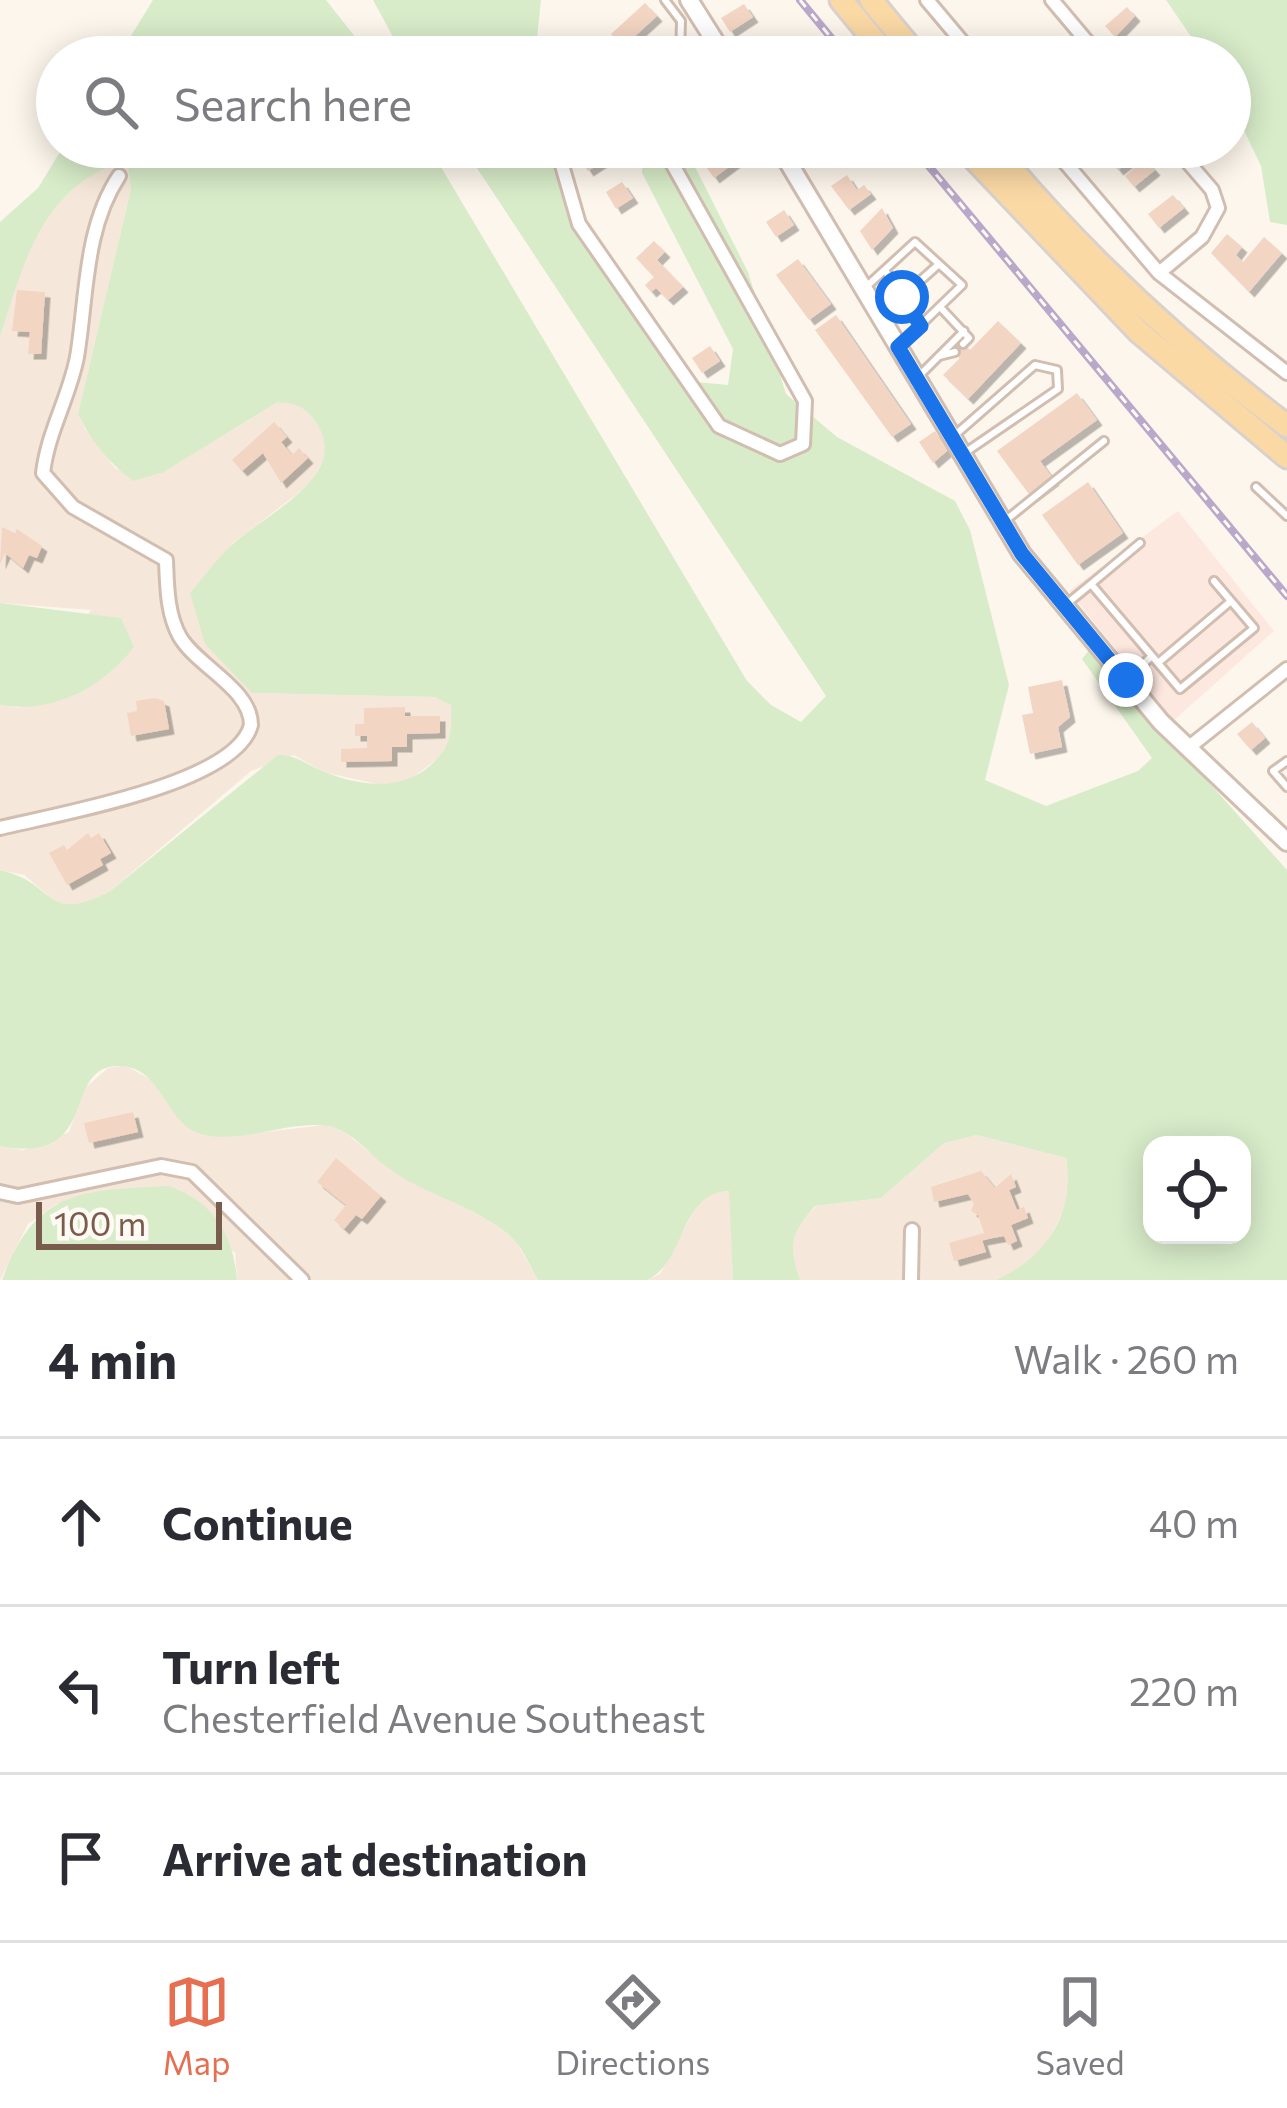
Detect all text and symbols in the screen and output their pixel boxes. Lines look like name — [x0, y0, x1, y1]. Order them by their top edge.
search box — [36, 36, 1251, 168]
icon: search — [78, 69, 144, 135]
text: Search here — [174, 75, 412, 130]
route start — [875, 270, 929, 324]
route end — [1099, 653, 1153, 707]
map controls — [1143, 1136, 1251, 1244]
button: locate — [1143, 1136, 1251, 1244]
scale bar — [36, 1196, 222, 1249]
text: 100 m — [54, 1202, 146, 1243]
text: 4 min — [48, 1327, 177, 1390]
text: Walk · 260 m — [1014, 1334, 1239, 1382]
icon: ahead — [48, 1489, 114, 1555]
text: Continue — [162, 1494, 353, 1549]
text: 40 m — [1149, 1498, 1239, 1546]
text: Turn left — [162, 1638, 340, 1693]
icon: left — [48, 1657, 114, 1723]
text: 220 m — [1129, 1666, 1239, 1714]
text: Chesterfield Avenue Southeast — [162, 1693, 705, 1741]
icon: arrive — [48, 1825, 114, 1891]
text: Arrive at destination — [162, 1830, 588, 1885]
tab: Map — [163, 1969, 231, 2082]
tab: Directions — [556, 1969, 710, 2082]
tab: Saved — [1035, 1969, 1124, 2082]

